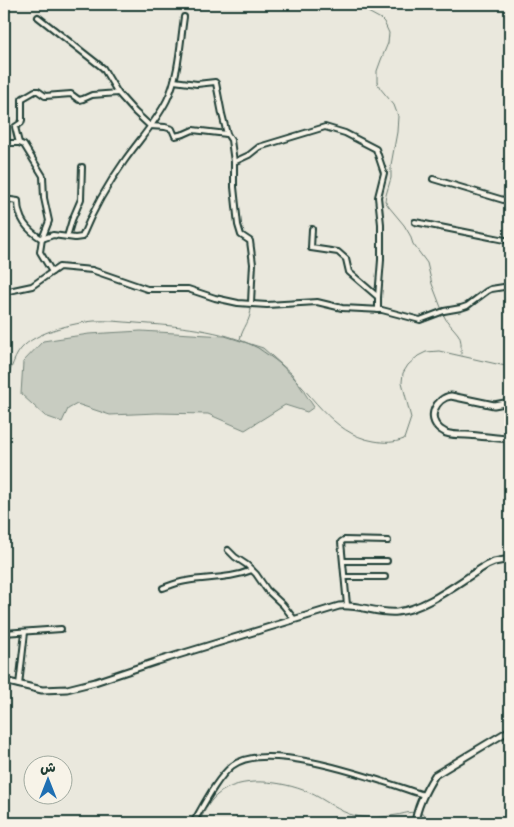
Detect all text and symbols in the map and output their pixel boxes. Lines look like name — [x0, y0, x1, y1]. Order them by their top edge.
north arrow — [22, 754, 72, 804]
text: ش — [40, 755, 56, 780]

